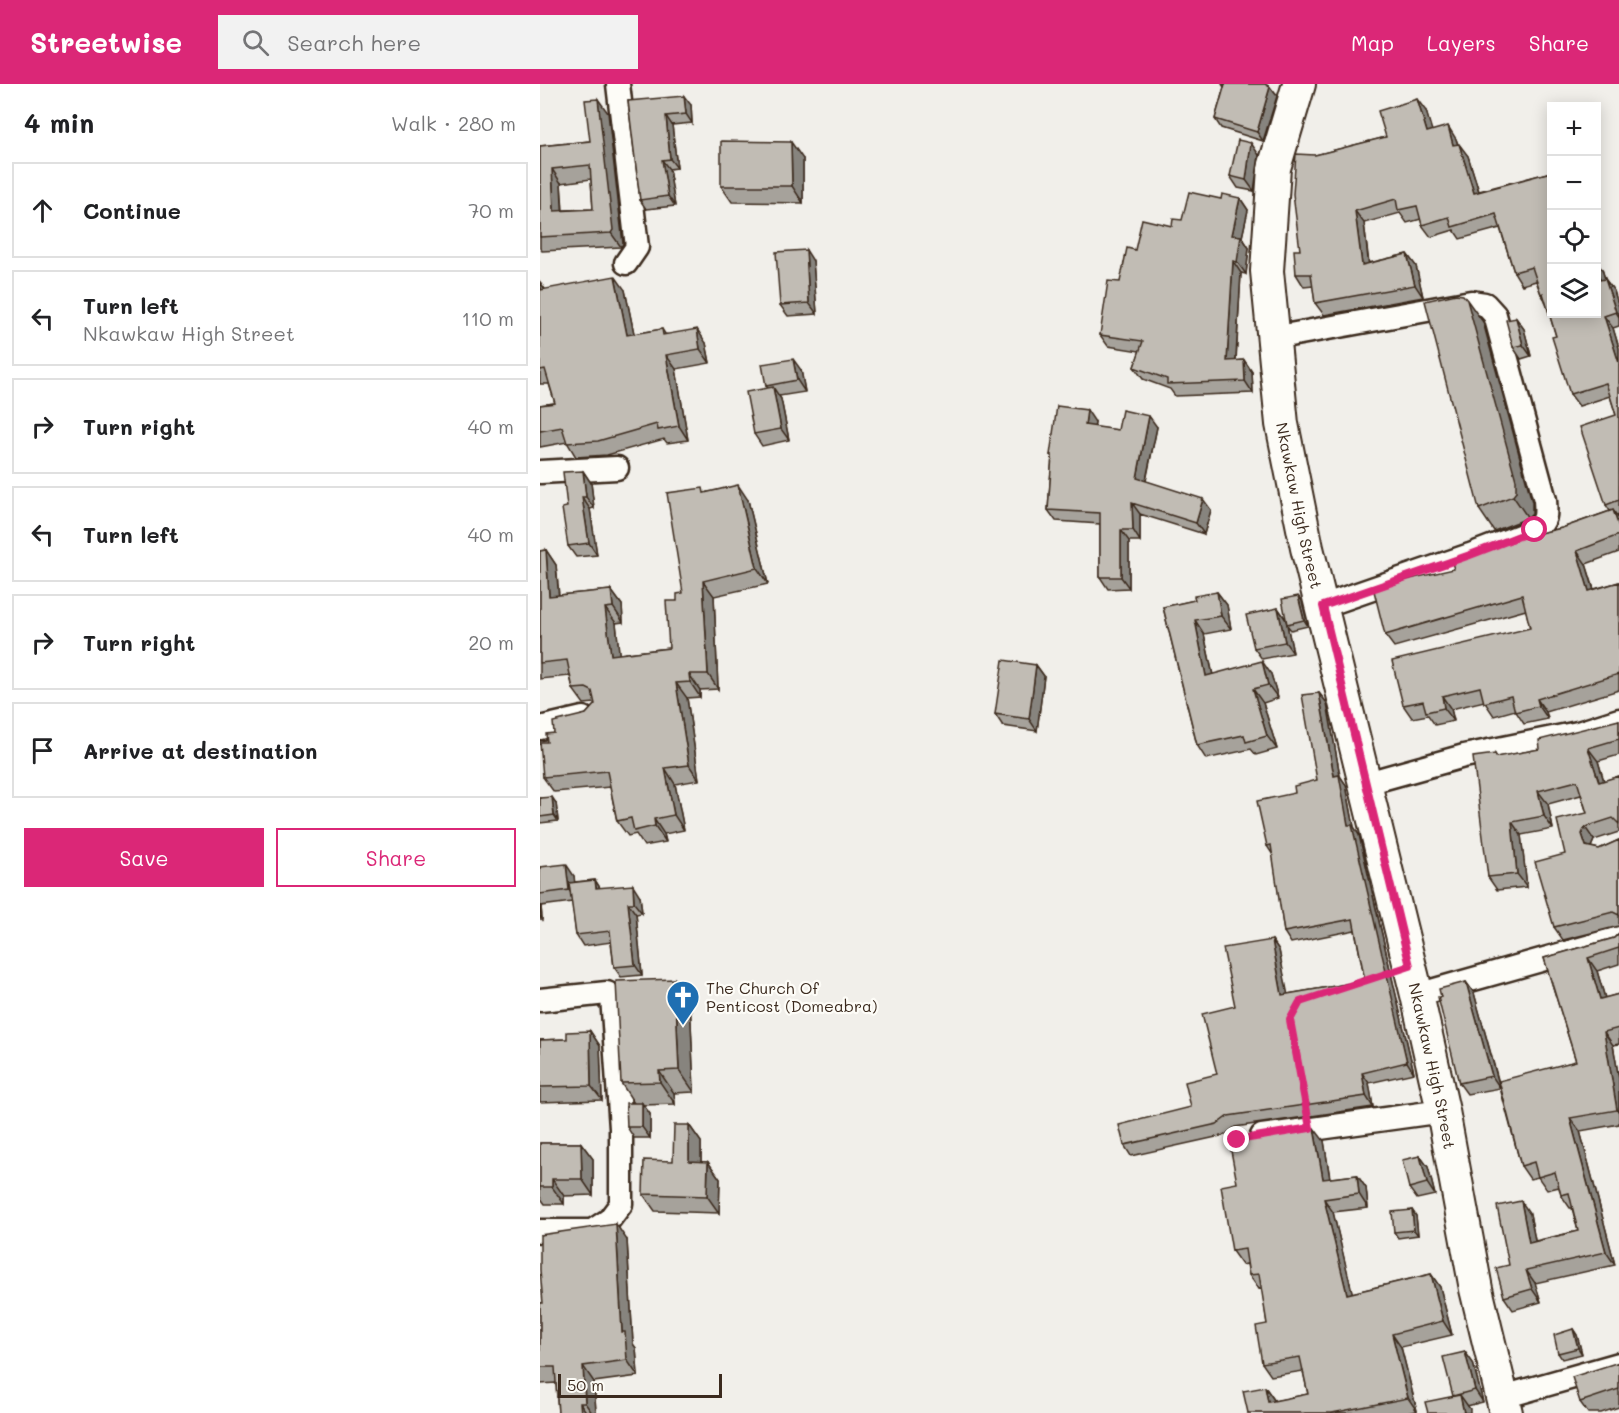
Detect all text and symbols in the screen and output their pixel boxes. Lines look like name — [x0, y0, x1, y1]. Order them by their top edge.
search box — [218, 15, 638, 69]
text: Streetwise — [30, 24, 182, 60]
icon: search — [239, 26, 272, 59]
text: Search here — [287, 28, 421, 57]
text: Map — [1351, 29, 1394, 56]
text: Layers — [1427, 29, 1496, 56]
text: Share — [1529, 29, 1589, 56]
map controls — [1547, 102, 1601, 318]
button: + — [1547, 102, 1601, 156]
text: 4 min — [24, 106, 94, 140]
text: Walk · 280 m — [391, 110, 516, 136]
button: − — [1547, 156, 1601, 210]
icon: ahead — [26, 194, 59, 227]
text: Continue — [83, 196, 181, 225]
text: 70 m — [468, 197, 514, 223]
button: locate — [1547, 210, 1601, 264]
button: layers — [1547, 264, 1601, 318]
text: Turn left — [83, 291, 179, 320]
icon: left — [26, 302, 59, 335]
text: 110 m — [461, 305, 514, 331]
text: Nkawkaw High Street — [83, 320, 295, 346]
icon: right — [26, 410, 59, 443]
text: Turn right — [83, 412, 195, 441]
text: 40 m — [468, 413, 514, 439]
street label: Nkawkaw High Street — [1272, 421, 1328, 591]
route start — [1521, 516, 1547, 542]
icon: left — [26, 518, 59, 551]
text: Turn left — [83, 520, 179, 549]
text: 40 m — [468, 521, 514, 547]
icon: right — [26, 626, 59, 659]
text: Turn right — [83, 628, 195, 657]
text: 20 m — [468, 629, 514, 655]
icon: arrive — [26, 734, 59, 767]
text: Arrive at destination — [83, 736, 318, 765]
button: Save — [24, 828, 264, 887]
button: Share — [276, 828, 516, 887]
place label: The Church Of Penticost (Domeabra) — [706, 977, 878, 1016]
church icon: The Church Of Penticost (Domeabra) — [665, 979, 701, 1026]
street label: Nkawkaw High Street — [1404, 981, 1461, 1151]
route end — [1223, 1126, 1249, 1152]
scale bar — [558, 1371, 722, 1398]
text: 50 m — [567, 1374, 604, 1395]

